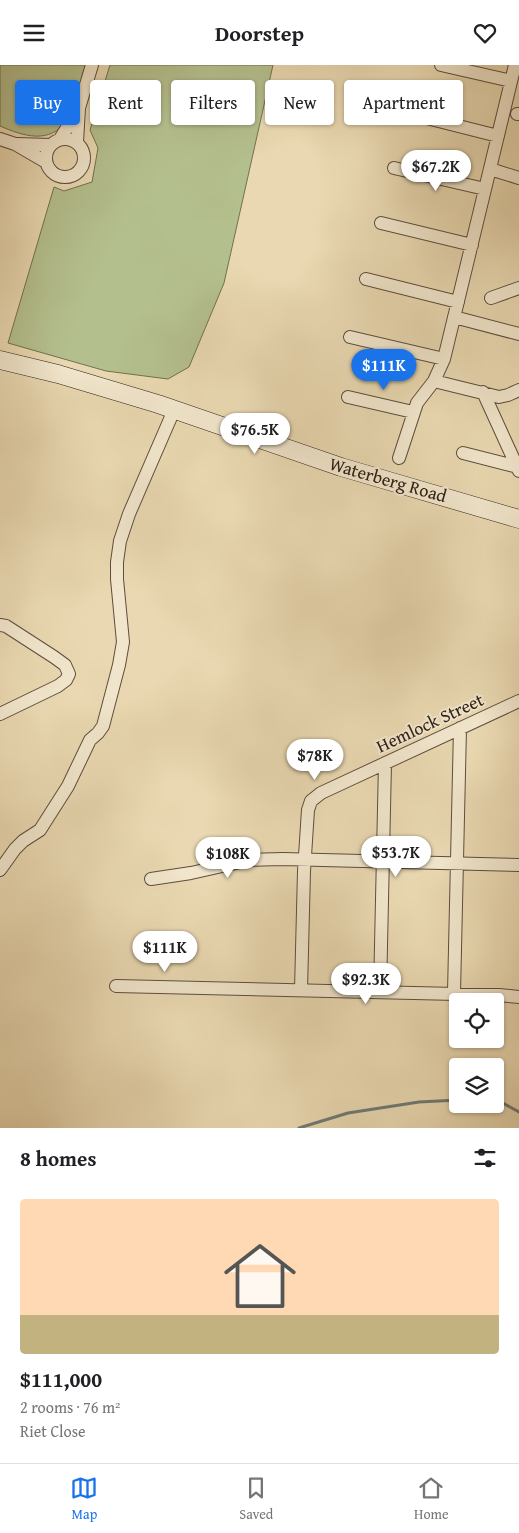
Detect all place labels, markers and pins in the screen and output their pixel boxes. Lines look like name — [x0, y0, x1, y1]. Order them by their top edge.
pin: $67.2K — [395, 149, 477, 192]
pin: $111K — [349, 349, 419, 391]
pin: $76.5K — [214, 413, 296, 455]
pin: $78K — [285, 739, 345, 781]
pin: $53.7K — [355, 835, 437, 878]
pin: $108K — [193, 837, 263, 879]
pin: $111K — [130, 931, 200, 973]
pin: $92.3K — [325, 963, 407, 1005]

